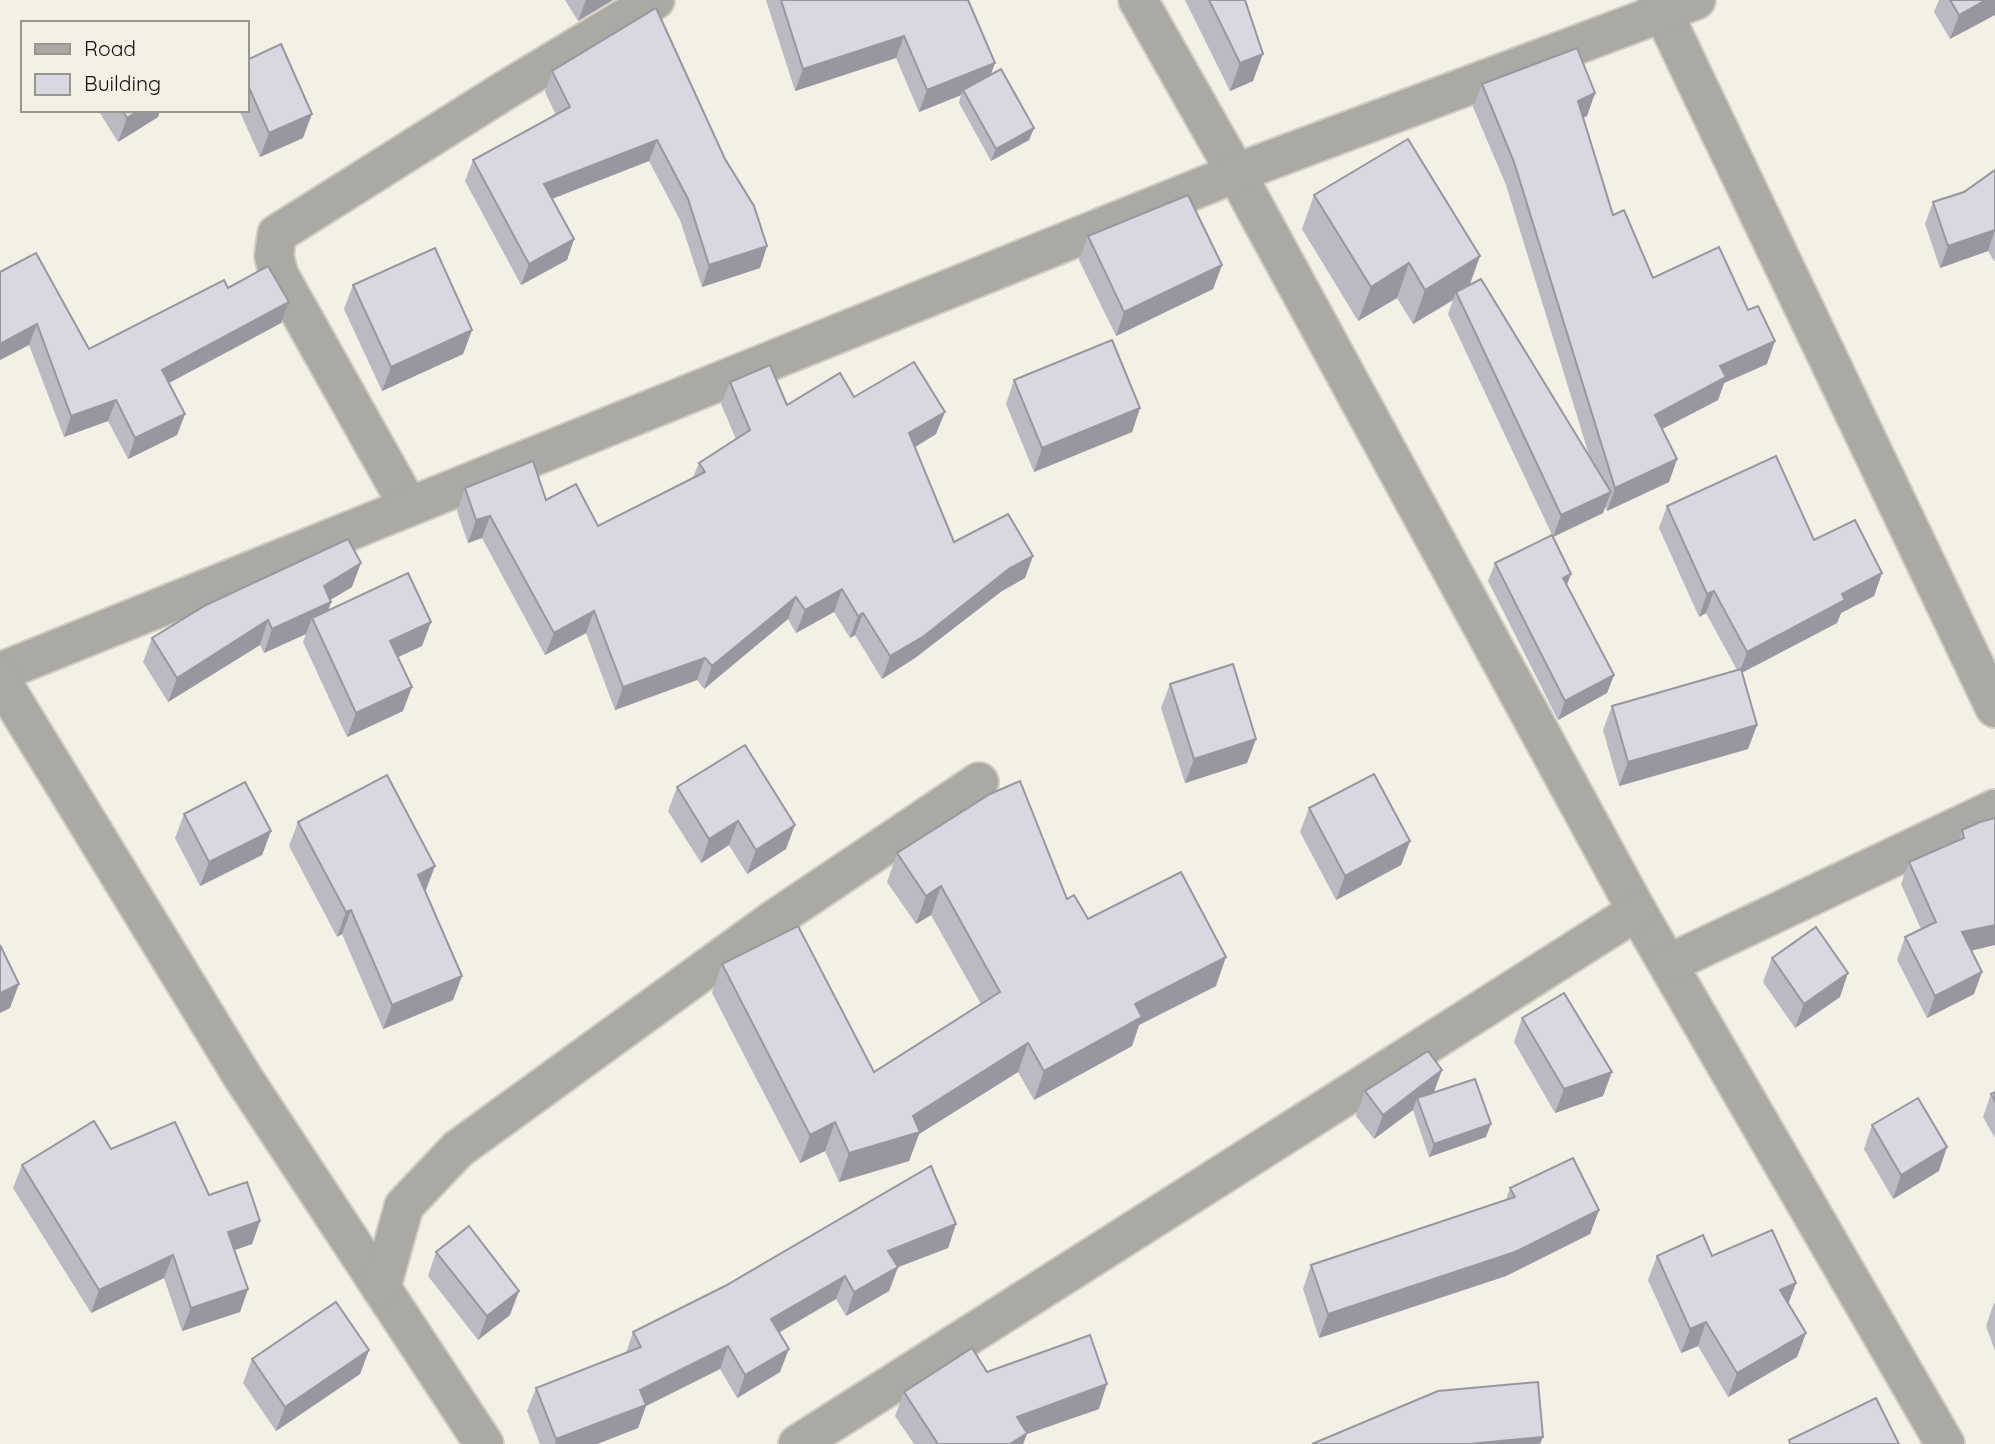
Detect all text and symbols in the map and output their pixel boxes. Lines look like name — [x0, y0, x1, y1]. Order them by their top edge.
legend — [21, 21, 248, 112]
text: Road — [84, 35, 136, 61]
text: Building — [84, 70, 161, 96]

